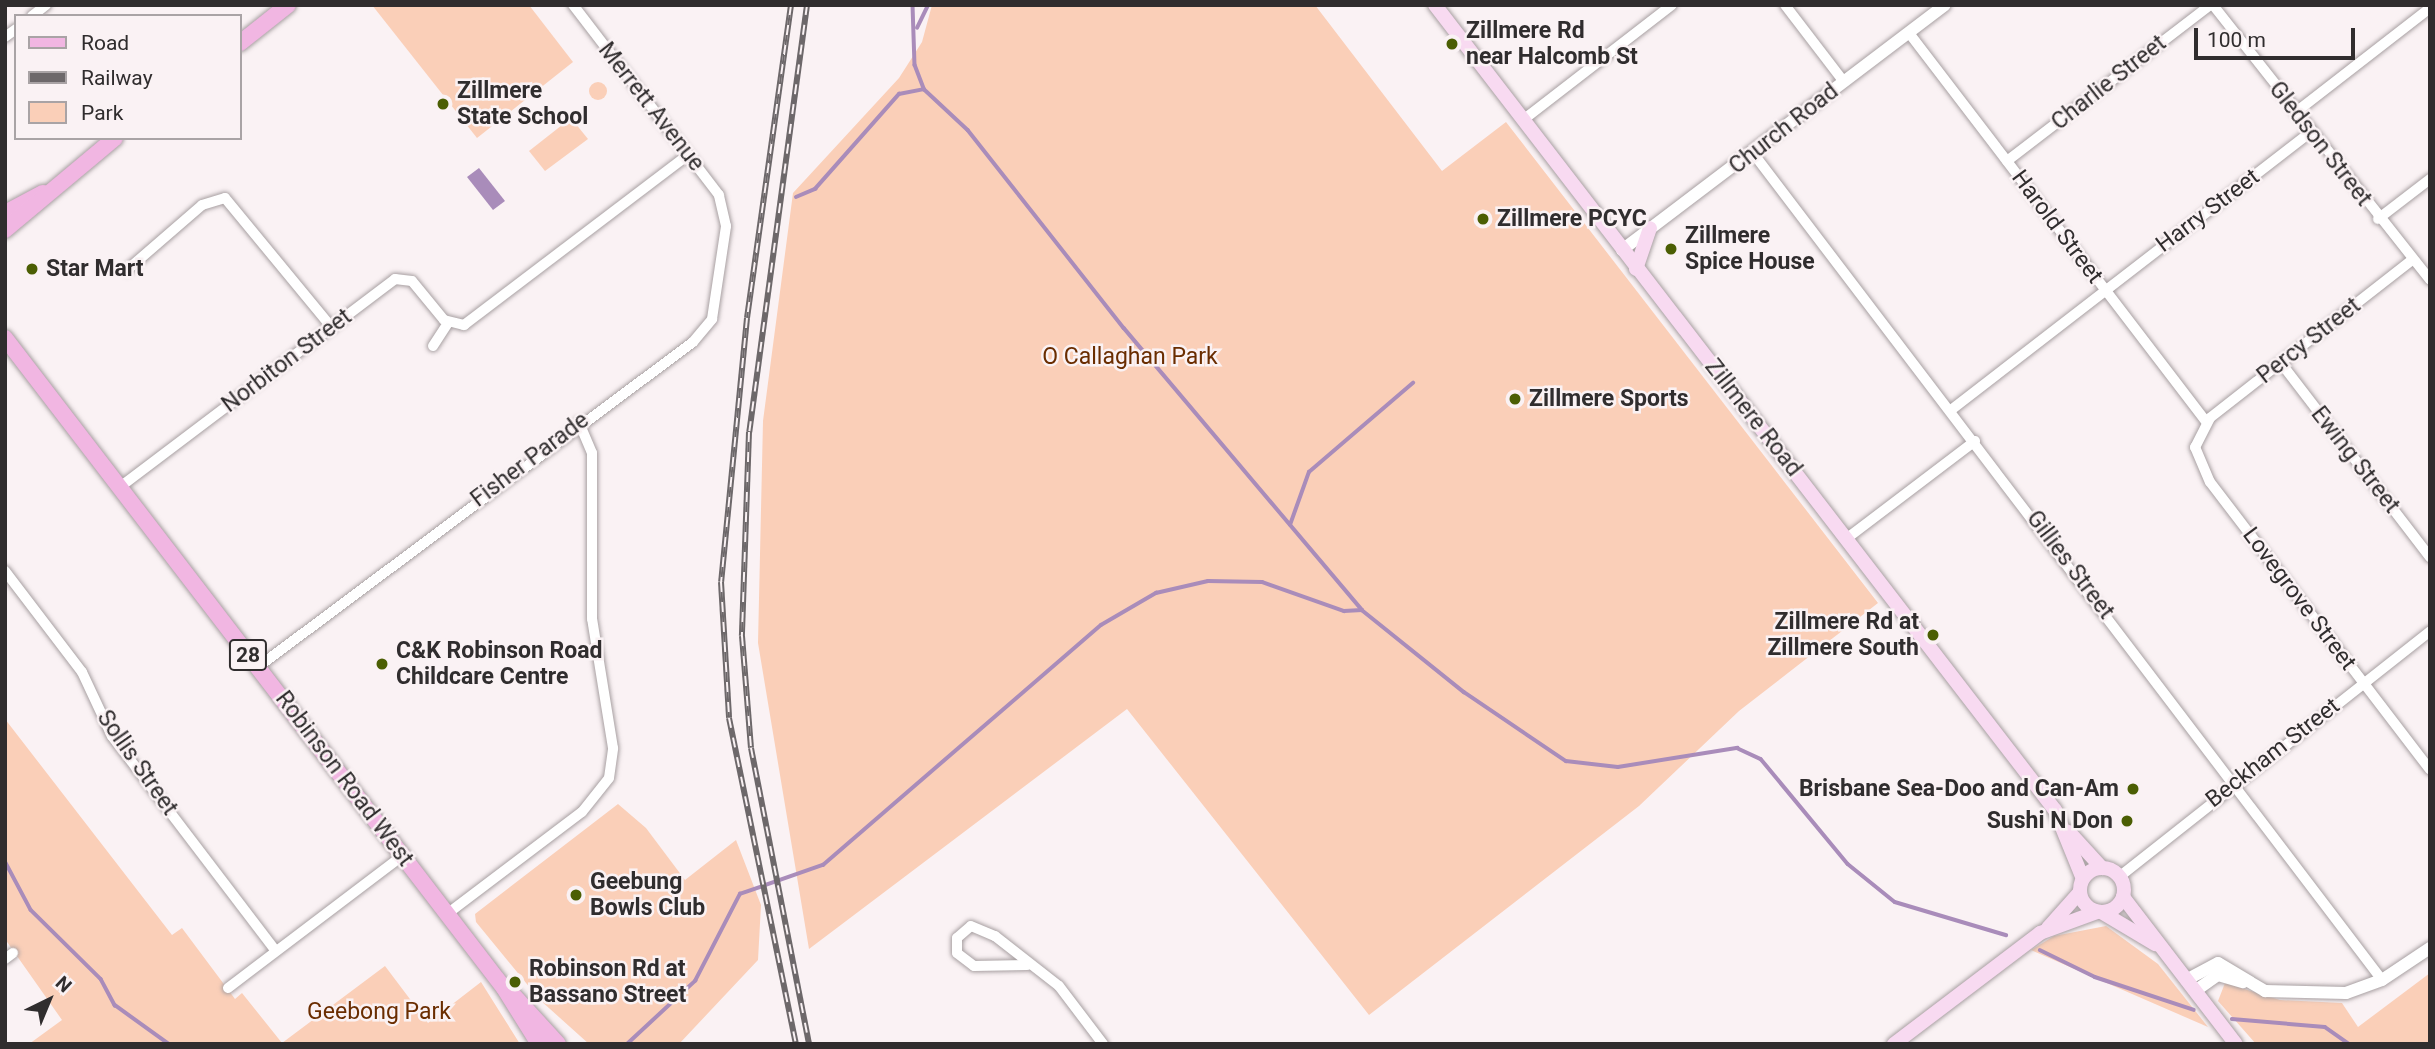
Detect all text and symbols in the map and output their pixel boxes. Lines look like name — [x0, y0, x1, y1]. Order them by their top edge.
legend — [14, 14, 242, 140]
scale bar — [2197, 14, 2358, 58]
place label: Zillmere Rd near Halcomb St — [1466, 17, 1638, 71]
text: 100 m — [2207, 28, 2266, 52]
street label: Charlie Street — [2046, 30, 2172, 136]
text: Road — [81, 31, 129, 55]
marker: Zillmere Rd near Halcomb St — [1444, 36, 1460, 52]
street label: Merrett Avenue — [592, 37, 710, 177]
text: Railway — [81, 66, 153, 90]
street label: Gledson Street — [2263, 76, 2377, 212]
place label: Zillmere State School — [457, 77, 588, 131]
street label: Church Road — [1724, 78, 1844, 180]
marker: Zillmere State School — [435, 96, 451, 112]
text: Park — [81, 101, 123, 125]
street label: Harry Street — [2151, 163, 2265, 259]
street label: Harold Street — [2005, 165, 2109, 289]
place label: Zillmere PCYC — [1497, 205, 1647, 233]
marker: Zillmere PCYC — [1475, 211, 1491, 227]
place label: Zillmere Spice House — [1685, 222, 1815, 276]
marker: Zillmere Spice House — [1663, 241, 1679, 257]
place label: Star Mart — [46, 255, 144, 283]
marker: Star Mart — [24, 261, 40, 277]
street label: Percy Street — [2252, 292, 2366, 390]
street label: Norbiton Street — [217, 303, 357, 419]
park label: O Callaghan Park — [1042, 343, 1218, 371]
street label: Zillmere Road — [1699, 354, 1807, 482]
place label: Zillmere Sports — [1529, 385, 1689, 413]
marker: Zillmere Sports — [1507, 391, 1523, 407]
street label: Ewing Street — [2305, 401, 2405, 519]
street label: Fisher Parade — [466, 407, 594, 513]
street label: Gillies Street — [2020, 505, 2120, 625]
street label: Lovegrove Street — [2236, 522, 2362, 676]
place label: Zillmere Rd at Zillmere South — [1767, 608, 1919, 662]
marker: Zillmere Rd at Zillmere South — [1925, 627, 1941, 643]
place label: C&K Robinson Road Childcare Centre — [396, 637, 603, 691]
road number: 28 — [229, 638, 267, 672]
marker: C&K Robinson Road Childcare Centre — [374, 656, 390, 672]
street label: Robinson Road West — [269, 686, 419, 872]
street label: Beckham Street — [2201, 692, 2345, 814]
street label: Sollis Street — [91, 705, 183, 821]
place label: Brisbane Sea-Doo and Can-Am — [1799, 775, 2119, 803]
marker: Brisbane Sea-Doo and Can-Am — [2125, 781, 2141, 797]
place label: Sushi N Don — [1987, 807, 2113, 835]
marker: Sushi N Don — [2119, 813, 2135, 829]
place label: Geebung Bowls Club — [590, 868, 705, 922]
marker: Geebung Bowls Club — [568, 887, 584, 903]
place label: Robinson Rd at Bassano Street — [529, 955, 686, 1009]
north arrow — [14, 965, 84, 1035]
text: N — [51, 971, 76, 997]
marker: Robinson Rd at Bassano Street — [507, 974, 523, 990]
park label: Geebong Park — [307, 998, 451, 1026]

